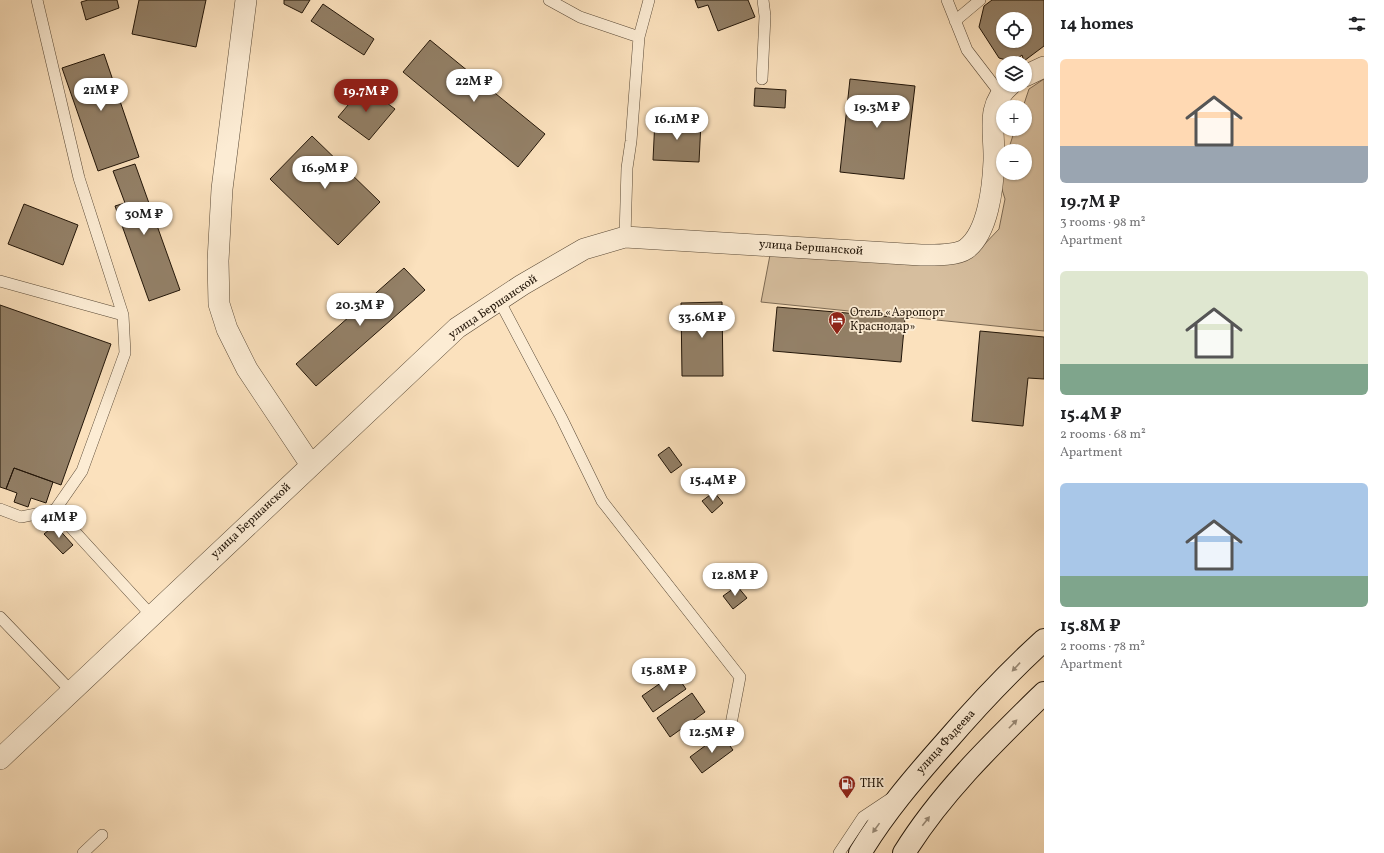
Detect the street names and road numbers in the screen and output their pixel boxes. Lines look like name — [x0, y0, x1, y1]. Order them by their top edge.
street label: улица Бершанской — [758, 236, 864, 260]
street label: улица Бершанской — [445, 271, 541, 343]
street label: улица Бершанской — [207, 480, 295, 562]
street label: улица Фадеева — [913, 706, 979, 778]

